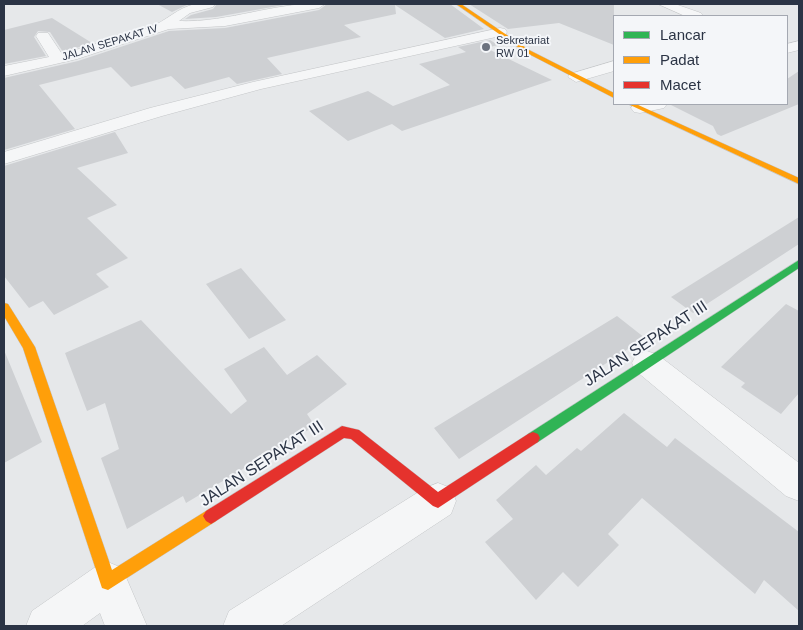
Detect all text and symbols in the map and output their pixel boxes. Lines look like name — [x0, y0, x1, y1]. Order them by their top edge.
legend — [613, 15, 788, 105]
street label: JALAN SEPAKAT IV — [60, 22, 160, 64]
text: Lancar — [660, 26, 706, 43]
place label: Sekretariat RW 01 — [496, 34, 549, 60]
marker: Sekretariat RW 01 — [480, 41, 492, 53]
text: Padat — [660, 51, 699, 68]
text: Macet — [660, 76, 701, 93]
street label: JALAN SEPAKAT III — [581, 297, 711, 391]
street label: JALAN SEPAKAT III — [197, 417, 327, 511]

